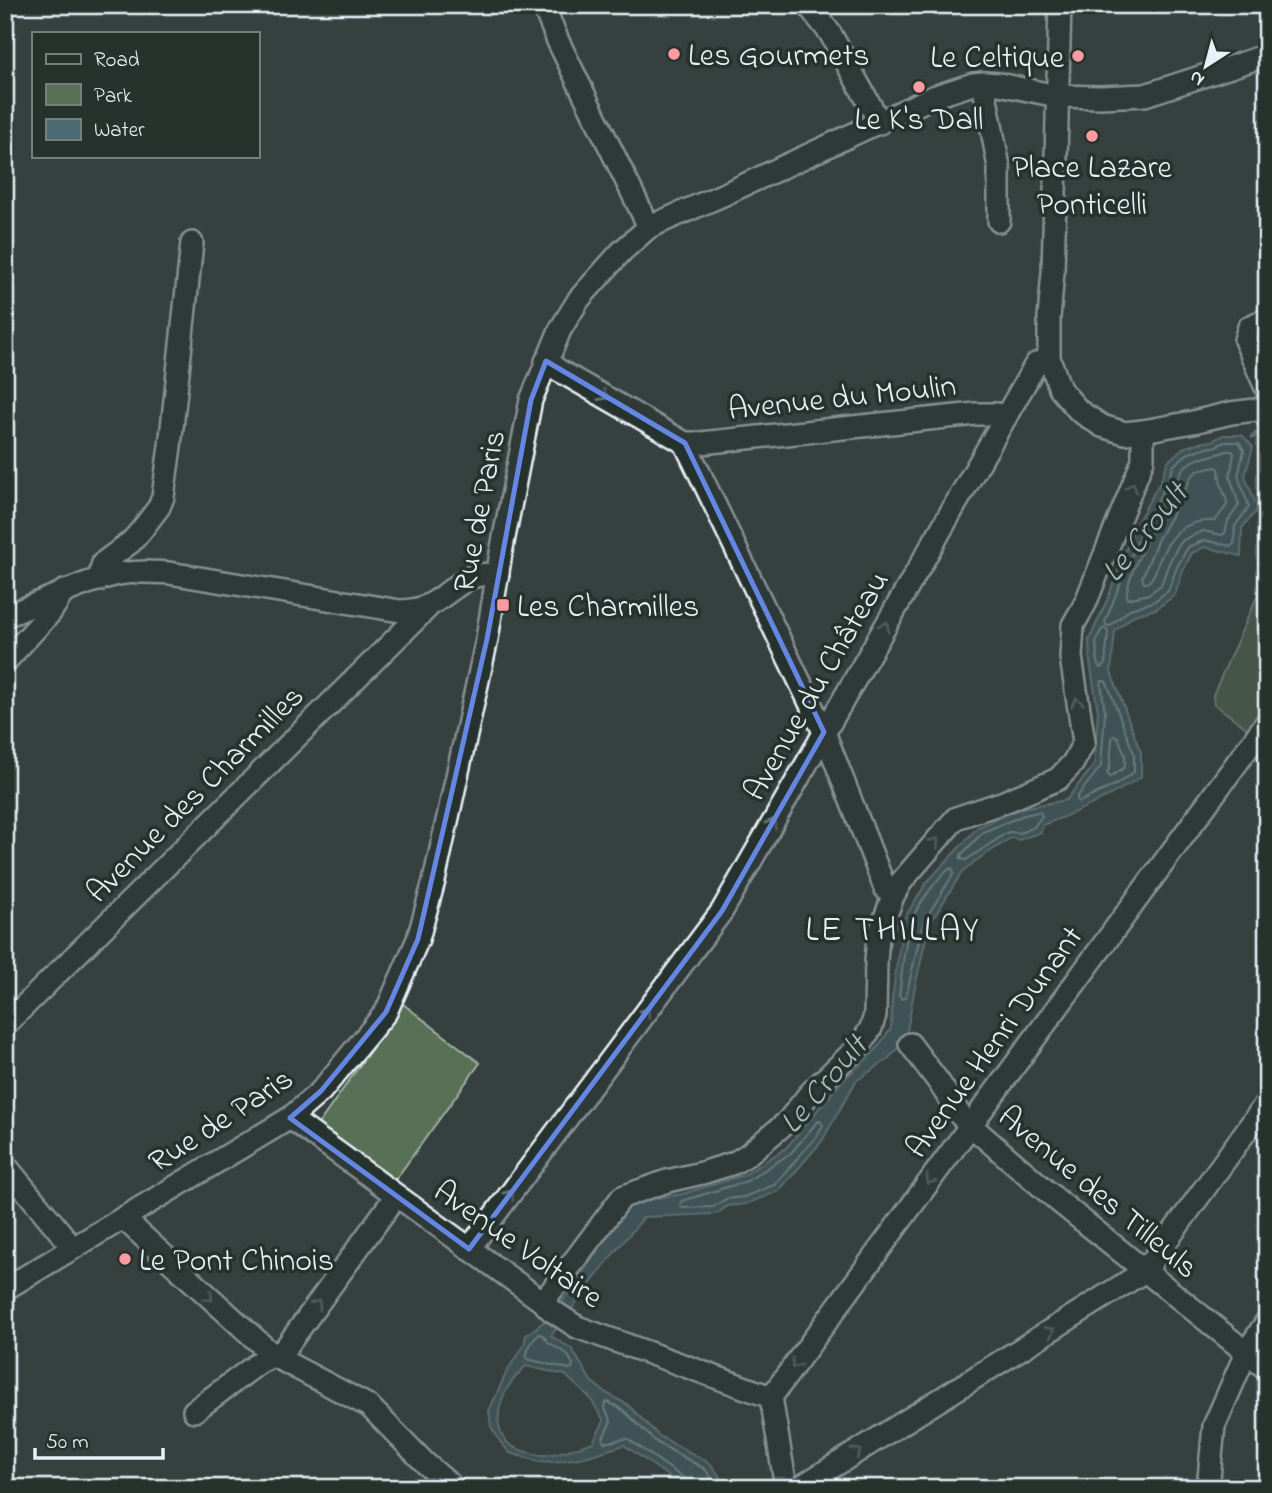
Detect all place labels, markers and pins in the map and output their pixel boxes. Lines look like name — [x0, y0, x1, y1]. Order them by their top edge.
place label: Les Gourmets — [688, 34, 870, 81]
place label: Le Celtique — [930, 36, 1065, 83]
marker: Les Gourmets — [666, 46, 682, 62]
marker: Le Celtique — [1070, 48, 1086, 64]
marker: Le K's Dall — [911, 79, 927, 95]
place label: Le K's Dall — [855, 98, 983, 145]
marker: Place Lazare Ponticelli — [1084, 128, 1100, 144]
place label: Place Lazare Ponticelli — [1012, 146, 1173, 230]
place label: Les Charmilles — [517, 585, 699, 632]
marker: Les Charmilles — [495, 597, 511, 613]
place label: Le Pont Chinois — [139, 1239, 334, 1286]
marker: Le Pont Chinois — [117, 1251, 133, 1267]

